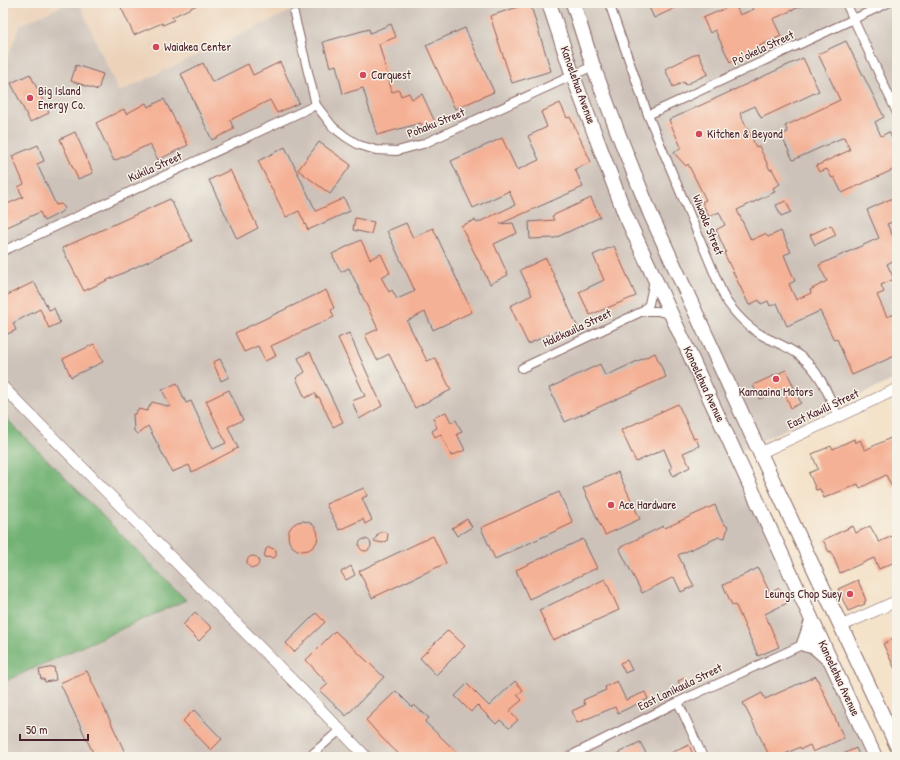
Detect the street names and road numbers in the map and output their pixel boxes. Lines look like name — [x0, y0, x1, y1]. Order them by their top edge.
street label: Po‘okela Street — [729, 26, 797, 69]
street label: Kanoelehua Avenue — [557, 44, 601, 126]
street label: Pohaku Street — [404, 103, 468, 142]
street label: Kukila Street — [125, 147, 185, 186]
street label: Wiwoole Street — [689, 192, 729, 258]
street label: Halekauila Street — [540, 304, 615, 351]
street label: Kanoelehua Avenue — [679, 343, 730, 425]
street label: East Kawili Street — [784, 384, 862, 433]
street label: Kanoelehua Avenue — [814, 637, 865, 719]
street label: East Lanikaula Street — [635, 658, 726, 714]

